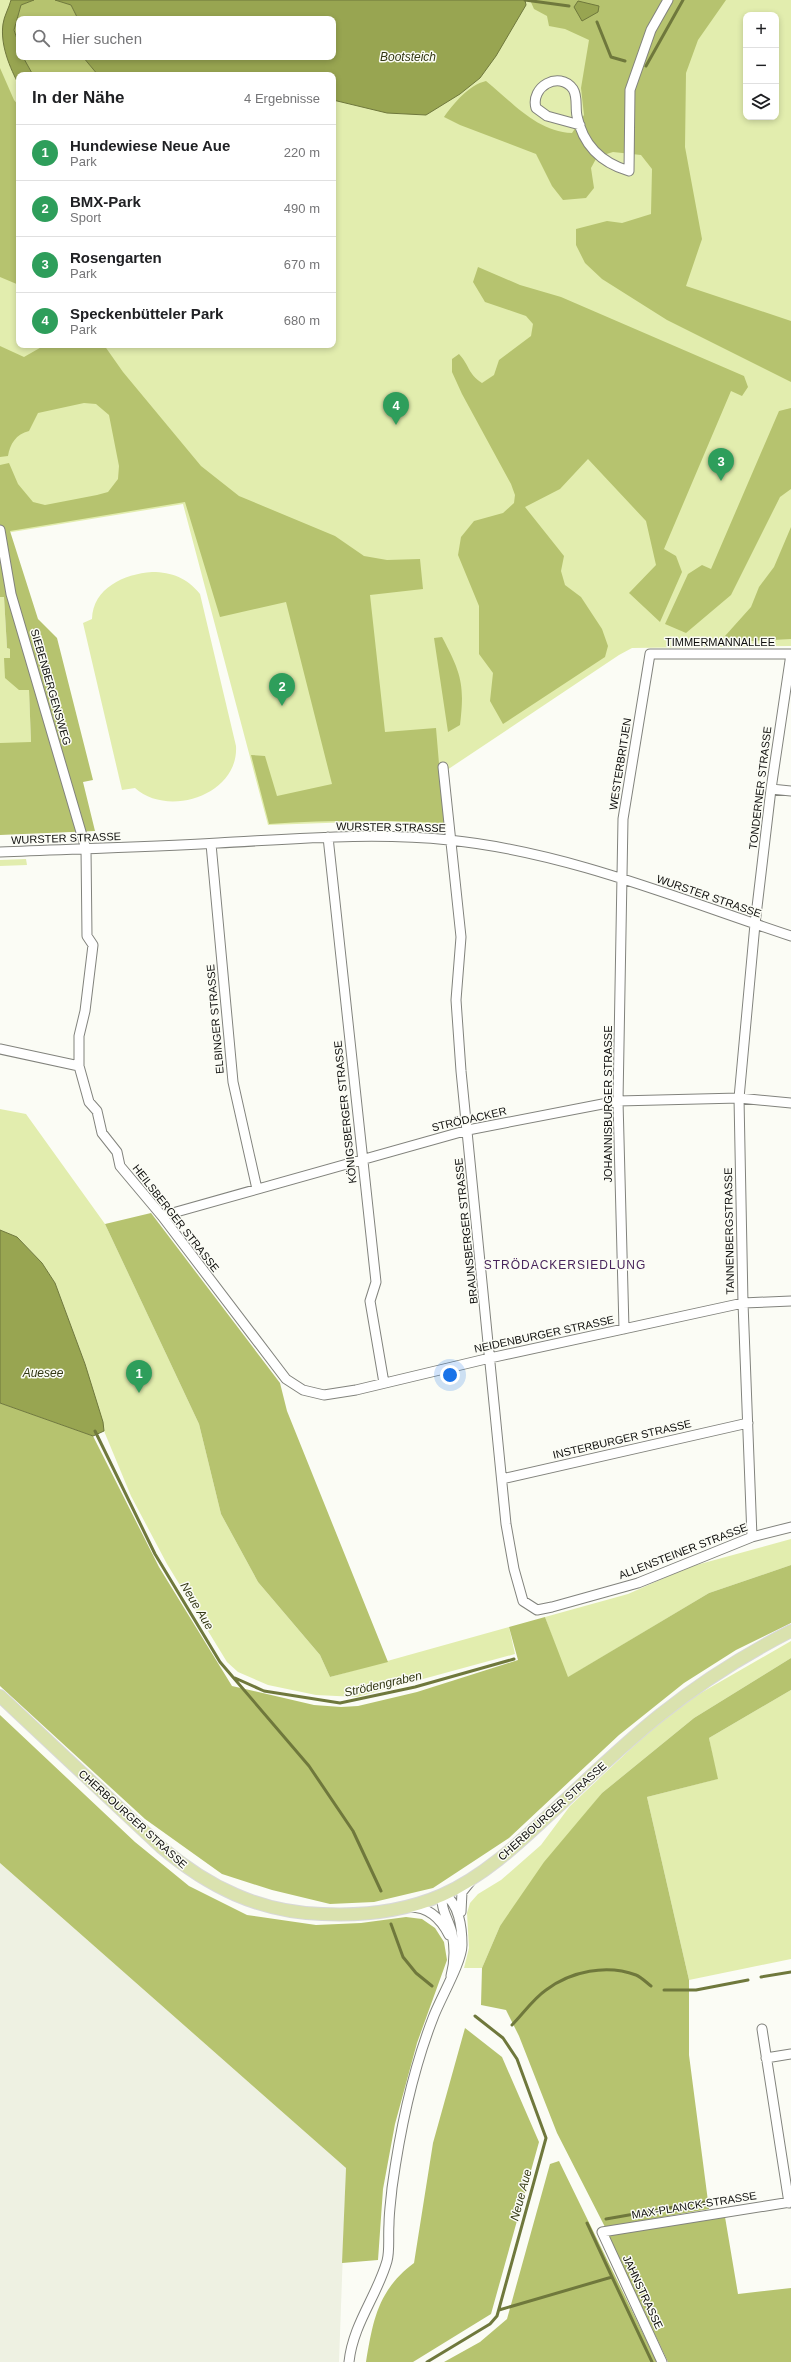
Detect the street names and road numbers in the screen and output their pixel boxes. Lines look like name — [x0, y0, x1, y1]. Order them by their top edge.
street label: SIEBENBERGENSWEG — [29, 627, 73, 747]
street label: TIMMERMANNALLEE — [665, 636, 775, 648]
street label: WESTERBRITJEN — [607, 717, 633, 811]
street label: TONDERNER STRASSE — [746, 726, 774, 850]
street label: WURSTER STRASSE — [336, 820, 446, 834]
street label: WURSTER STRASSE — [11, 830, 121, 846]
street label: WURSTER STRASSE — [655, 872, 763, 920]
street label: ELBINGER STRASSE — [204, 964, 226, 1074]
street label: JOHANNISBURGER STRASSE — [602, 1025, 614, 1183]
street label: KÖNIGSBERGER STRASSE — [332, 1040, 358, 1184]
street label: STRÖDACKER — [430, 1105, 508, 1133]
street label: BRAUNSBERGER STRASSE — [452, 1157, 480, 1305]
street label: HEILSBERGER STRASSE — [130, 1162, 222, 1274]
street label: TANNENBERGSTRASSE — [722, 1167, 736, 1295]
street label: NEIDENBURGER STRASSE — [473, 1313, 615, 1355]
street label: INSTERBURGER STRASSE — [552, 1417, 692, 1461]
street label: ALLENSTEINER STRASSE — [617, 1521, 749, 1581]
street label: CHERBOURGER STRASSE — [496, 1759, 608, 1863]
street label: CHERBOURGER STRASSE — [77, 1767, 189, 1871]
street label: MAX-PLANCK-STRASSE — [631, 2189, 757, 2221]
street label: JAHNSTRASSE — [621, 2253, 665, 2331]

